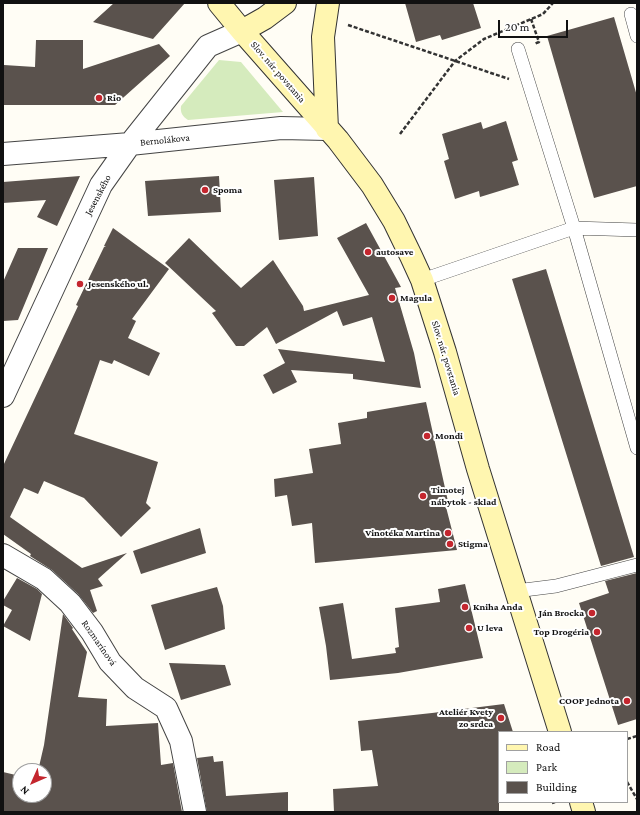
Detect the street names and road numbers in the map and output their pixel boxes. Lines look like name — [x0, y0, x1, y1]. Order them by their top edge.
street label: Slov. nár. povstania — [248, 39, 308, 105]
street label: Bernolákova — [140, 131, 190, 149]
street label: Jesenského — [82, 173, 114, 217]
street label: Slov. nár. povstania — [429, 319, 463, 397]
street label: Rozmarínová — [79, 618, 119, 668]

